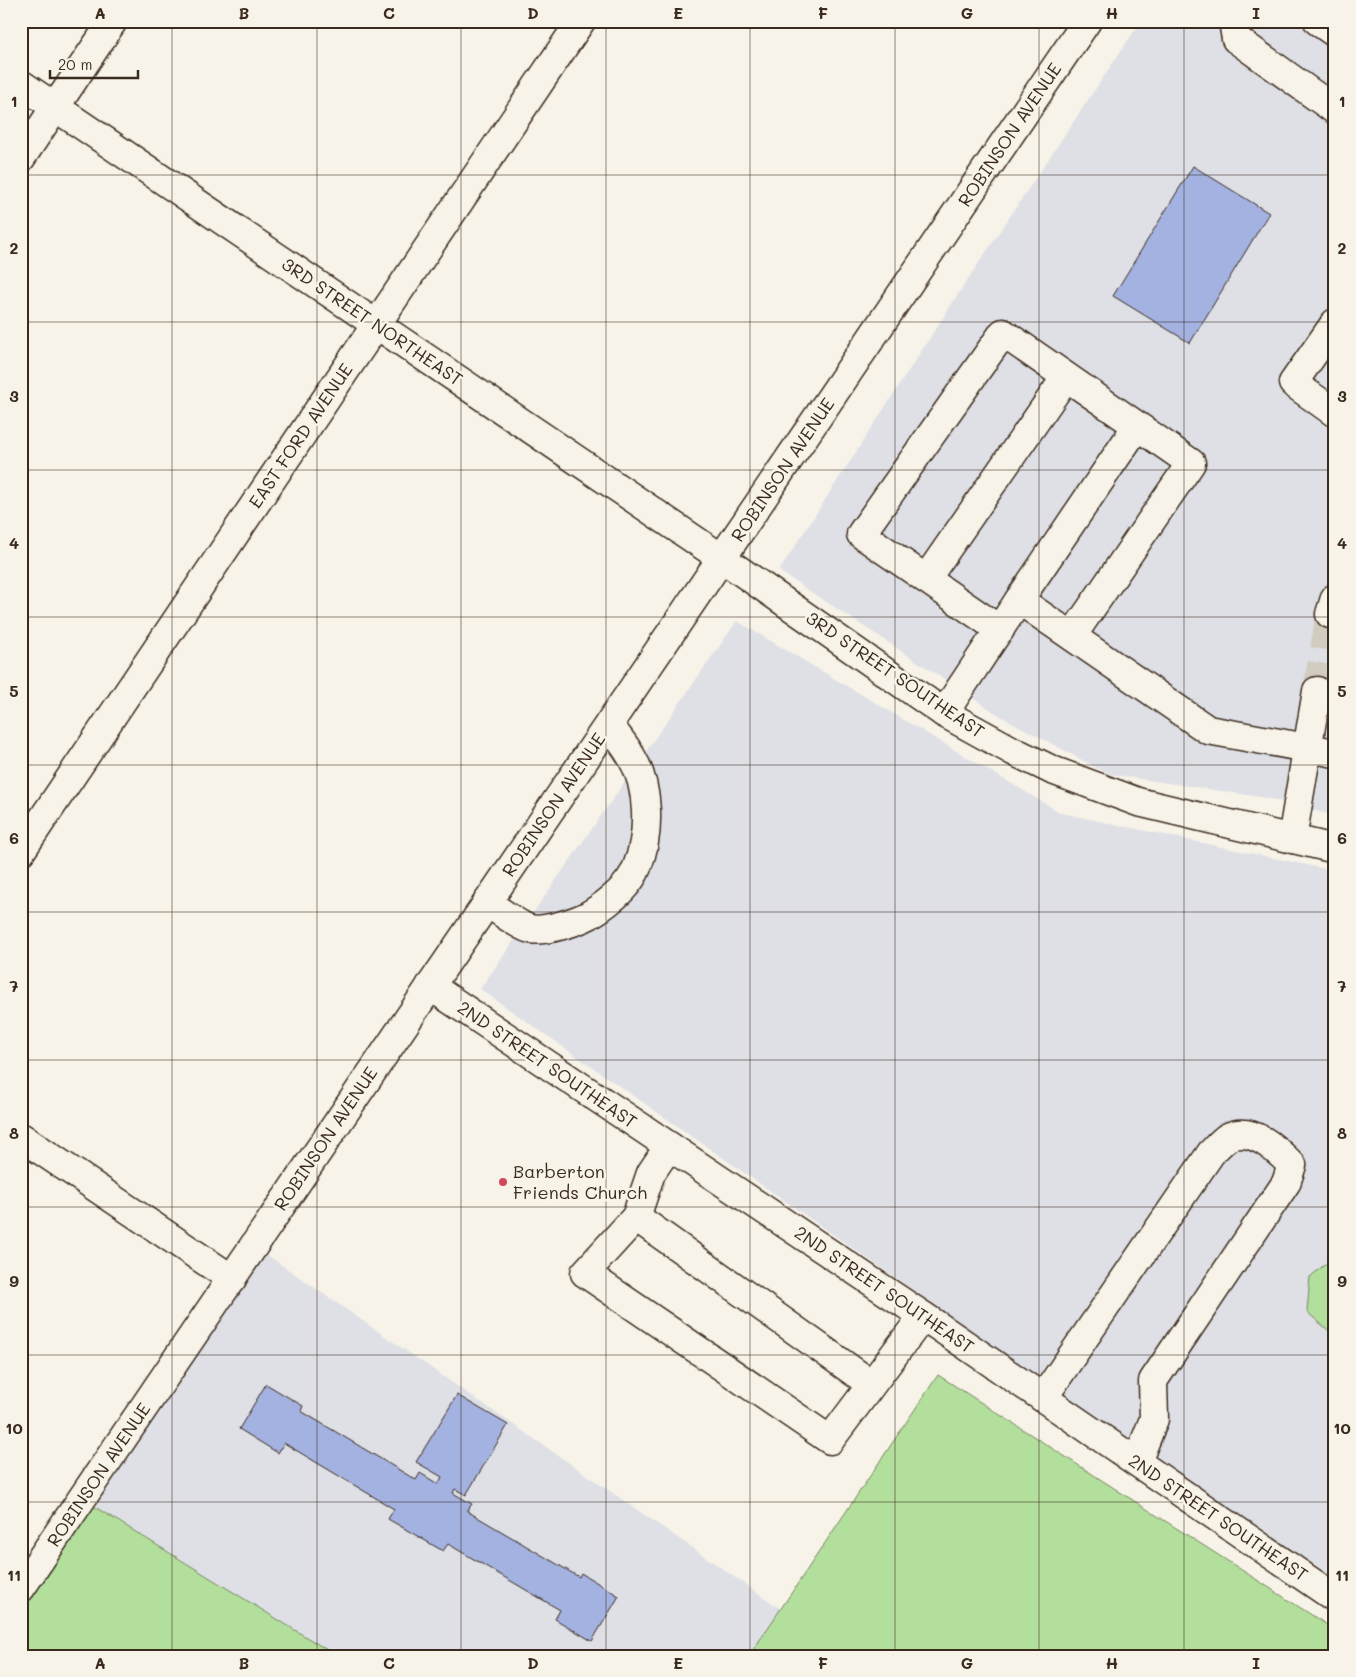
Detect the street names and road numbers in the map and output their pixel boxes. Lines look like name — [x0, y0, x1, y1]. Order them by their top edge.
street label: ROBINSON AVENUE — [952, 58, 1066, 211]
street label: 3RD STREET NORTHEAST — [277, 252, 468, 391]
street label: EAST FORD AVENUE — [243, 358, 358, 513]
street label: ROBINSON AVENUE — [725, 393, 839, 546]
street label: 3RD STREET SOUTHEAST — [802, 605, 990, 743]
street label: ROBINSON AVENUE — [496, 728, 610, 881]
street label: 2ND STREET SOUTHEAST — [453, 995, 642, 1133]
street label: ROBINSON AVENUE — [268, 1062, 382, 1215]
street label: 2ND STREET SOUTHEAST — [790, 1220, 979, 1358]
street label: ROBINSON AVENUE — [41, 1398, 155, 1551]
street label: 2ND STREET SOUTHEAST — [1124, 1448, 1313, 1586]

